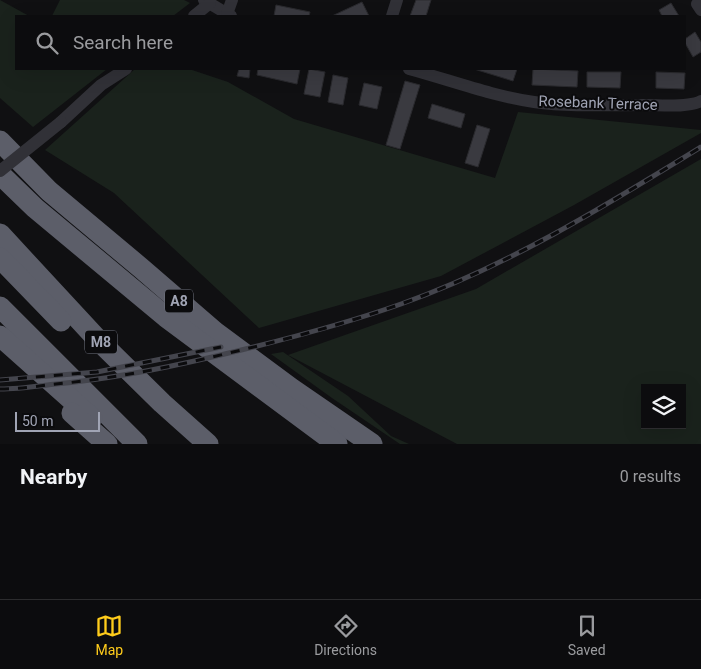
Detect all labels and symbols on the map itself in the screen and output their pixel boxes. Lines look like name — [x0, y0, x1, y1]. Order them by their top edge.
street label: Rosebank Terrace — [538, 92, 658, 114]
road number: A8 — [165, 290, 193, 312]
road number: M8 — [85, 331, 117, 354]
scale bar — [15, 409, 100, 432]

